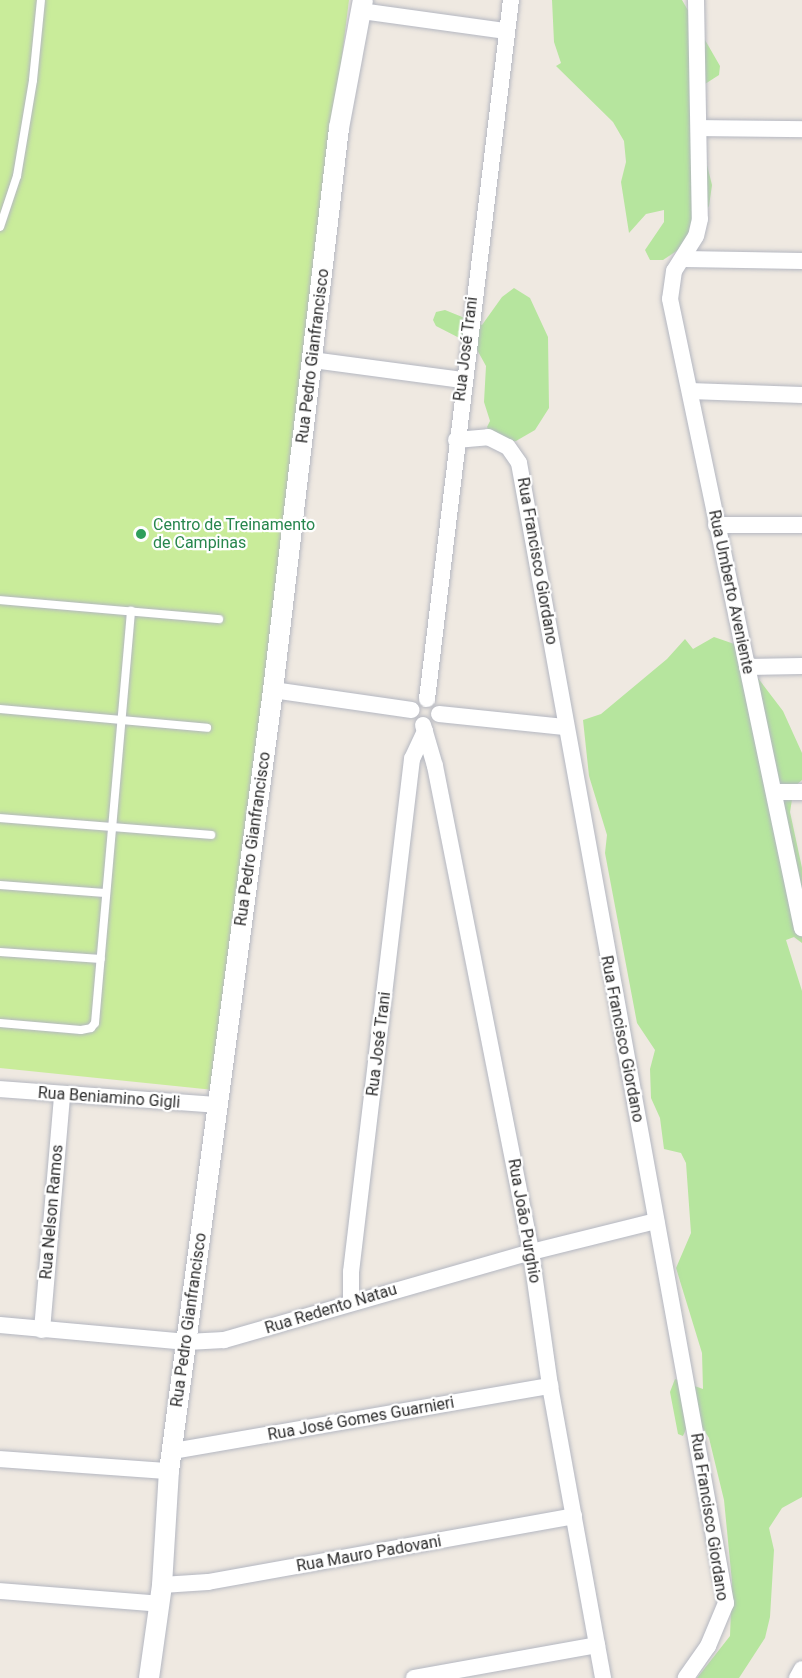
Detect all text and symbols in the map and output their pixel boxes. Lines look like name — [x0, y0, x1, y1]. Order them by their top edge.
street label: Rua Pedro Gianfrancisco — [293, 268, 333, 444]
street label: Rua José Trani — [450, 295, 482, 403]
street label: Rua Francisco Giordano — [513, 476, 561, 646]
street label: Rua Umberto Aveniente — [704, 508, 758, 676]
place label: Centro de Treinamento de Campinas — [153, 515, 316, 553]
marker: Centro de Treinamento de Campinas — [134, 527, 148, 541]
street label: Rua Pedro Gianfrancisco — [231, 751, 275, 927]
street label: Rua Francisco Giordano — [596, 954, 648, 1124]
street label: Rua José Trani — [363, 990, 395, 1098]
street label: Rua Beniamino Gigli — [37, 1083, 181, 1113]
street label: Rua Nelson Ramos — [37, 1144, 67, 1280]
street label: Rua João Purghio — [504, 1157, 544, 1285]
street label: Rua Pedro Gianfrancisco — [167, 1232, 211, 1408]
street label: Rua Redento Natau — [263, 1280, 399, 1338]
street label: Rua José Gomes Guarnieri — [266, 1393, 456, 1445]
street label: Rua Francisco Giordano — [686, 1432, 732, 1602]
street label: Rua Mauro Padovani — [295, 1532, 443, 1576]

